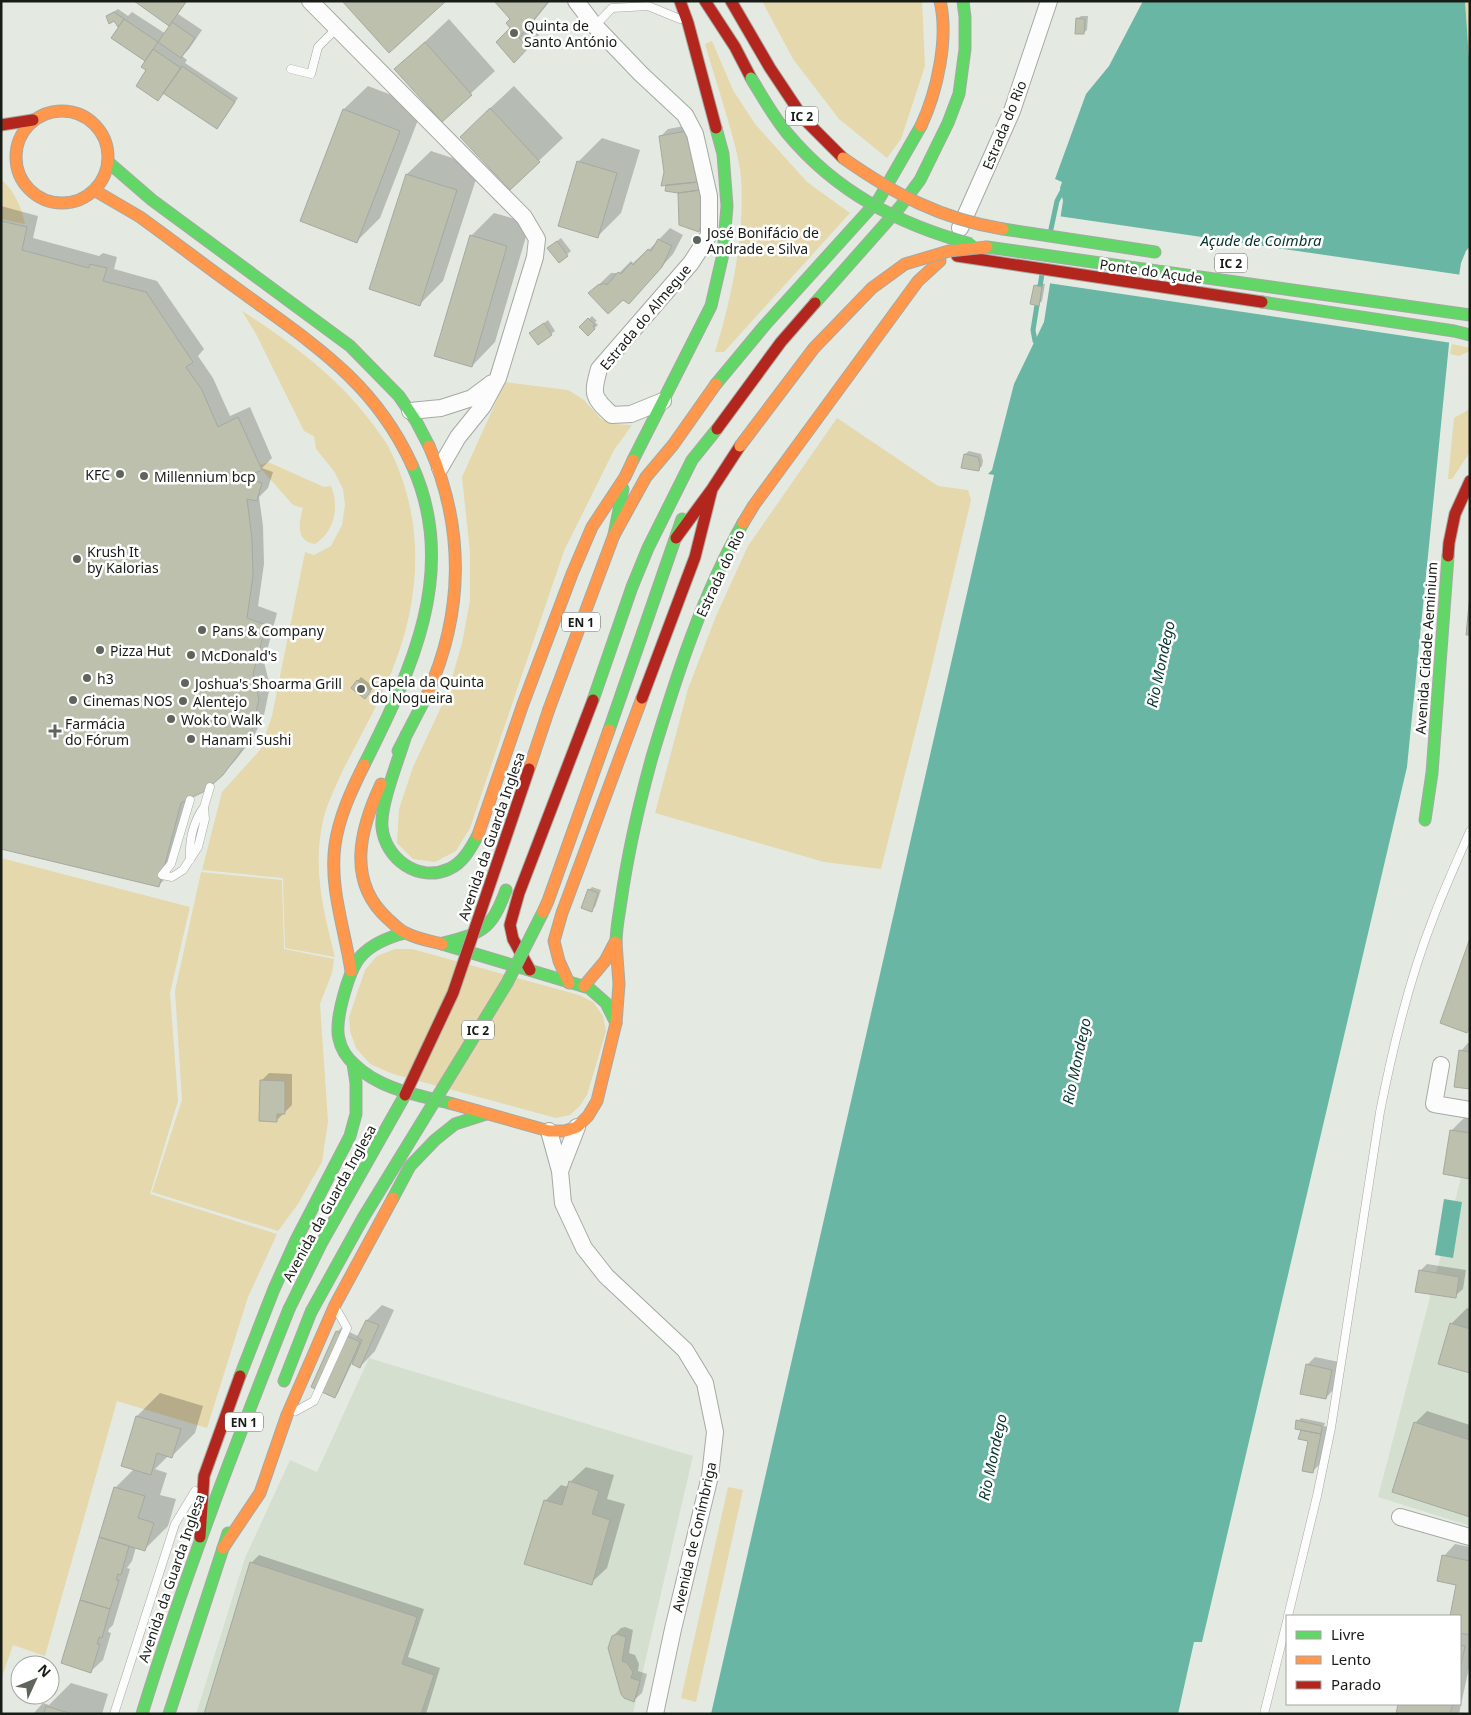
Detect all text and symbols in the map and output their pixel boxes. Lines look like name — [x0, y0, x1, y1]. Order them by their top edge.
place label: Quinta de Santo António — [524, 16, 617, 51]
marker: Quinta de Santo António — [508, 27, 520, 39]
street label: Estrada do Rio — [977, 78, 1031, 172]
road number: IC 2 — [786, 106, 818, 125]
place label: José Bonifácio de Andrade e Silva — [705, 223, 819, 258]
water label: Açude de Coimbra — [1199, 230, 1322, 250]
marker: José Bonifácio de Andrade e Silva — [691, 234, 703, 246]
street label: Ponte do Açude — [1098, 254, 1204, 288]
road number: IC 2 — [1215, 254, 1247, 272]
street label: Estrada do Almegue — [595, 260, 695, 374]
place label: KFC — [85, 465, 110, 484]
place label: Millennium bcp — [154, 467, 256, 486]
marker: KFC — [114, 468, 126, 480]
marker: Millennium bcp — [138, 470, 150, 482]
street label: Estrada do Rio — [691, 526, 749, 620]
place label: Krush It by Kalorias — [87, 542, 159, 577]
marker: Krush It by Kalorias — [71, 553, 83, 565]
street label: Avenida Cidade Aeminium — [1410, 561, 1442, 735]
road number: EN 1 — [562, 612, 600, 632]
water label: Rio Mondego — [1141, 619, 1179, 709]
place label: Pans & Company — [212, 621, 325, 640]
marker: Pans & Company — [196, 624, 208, 636]
place label: Pizza Hut — [110, 641, 171, 660]
marker: Pizza Hut — [94, 644, 106, 656]
place label: McDonald's — [201, 646, 278, 665]
marker: McDonald's — [185, 649, 197, 661]
place label: h3 — [97, 669, 114, 688]
marker: h3 — [81, 672, 93, 684]
place label: Capela da Quinta do Nogueira — [371, 672, 484, 707]
place label: Joshua's Shoarma Grill — [193, 674, 342, 693]
marker: Joshua's Shoarma Grill — [179, 677, 191, 689]
marker: Capela da Quinta do Nogueira — [355, 683, 367, 695]
place label: Cinemas NOS — [83, 691, 173, 710]
place label: Alentejo — [193, 692, 247, 711]
marker: Cinemas NOS — [67, 694, 79, 706]
marker: Alentejo — [177, 695, 189, 707]
place label: Wok to Walk — [181, 710, 263, 729]
marker: Wok to Walk — [165, 713, 177, 725]
place label: Farmácia do Fórum — [65, 714, 129, 749]
marker: Farmácia do Fórum — [49, 725, 61, 737]
place label: Hanami Sushi — [201, 730, 291, 749]
marker: Hanami Sushi — [185, 733, 197, 745]
street label: Avenida da Guarda Inglesa — [453, 749, 529, 923]
water label: Rio Mondego — [1057, 1016, 1095, 1106]
road number: IC 2 — [462, 1020, 494, 1040]
street label: Avenida da Guarda Inglesa — [278, 1121, 380, 1285]
road number: EN 1 — [225, 1412, 263, 1431]
water label: Rio Mondego — [973, 1412, 1011, 1502]
street label: Avenida de Conímbriga — [667, 1460, 721, 1614]
street label: Avenida da Guarda Inglesa — [133, 1491, 209, 1665]
legend — [1286, 1615, 1461, 1705]
text: Livre — [1331, 1624, 1365, 1644]
text: Lento — [1331, 1649, 1371, 1669]
north arrow — [10, 1655, 60, 1705]
text: N — [34, 1660, 56, 1681]
text: Parado — [1331, 1674, 1381, 1694]

